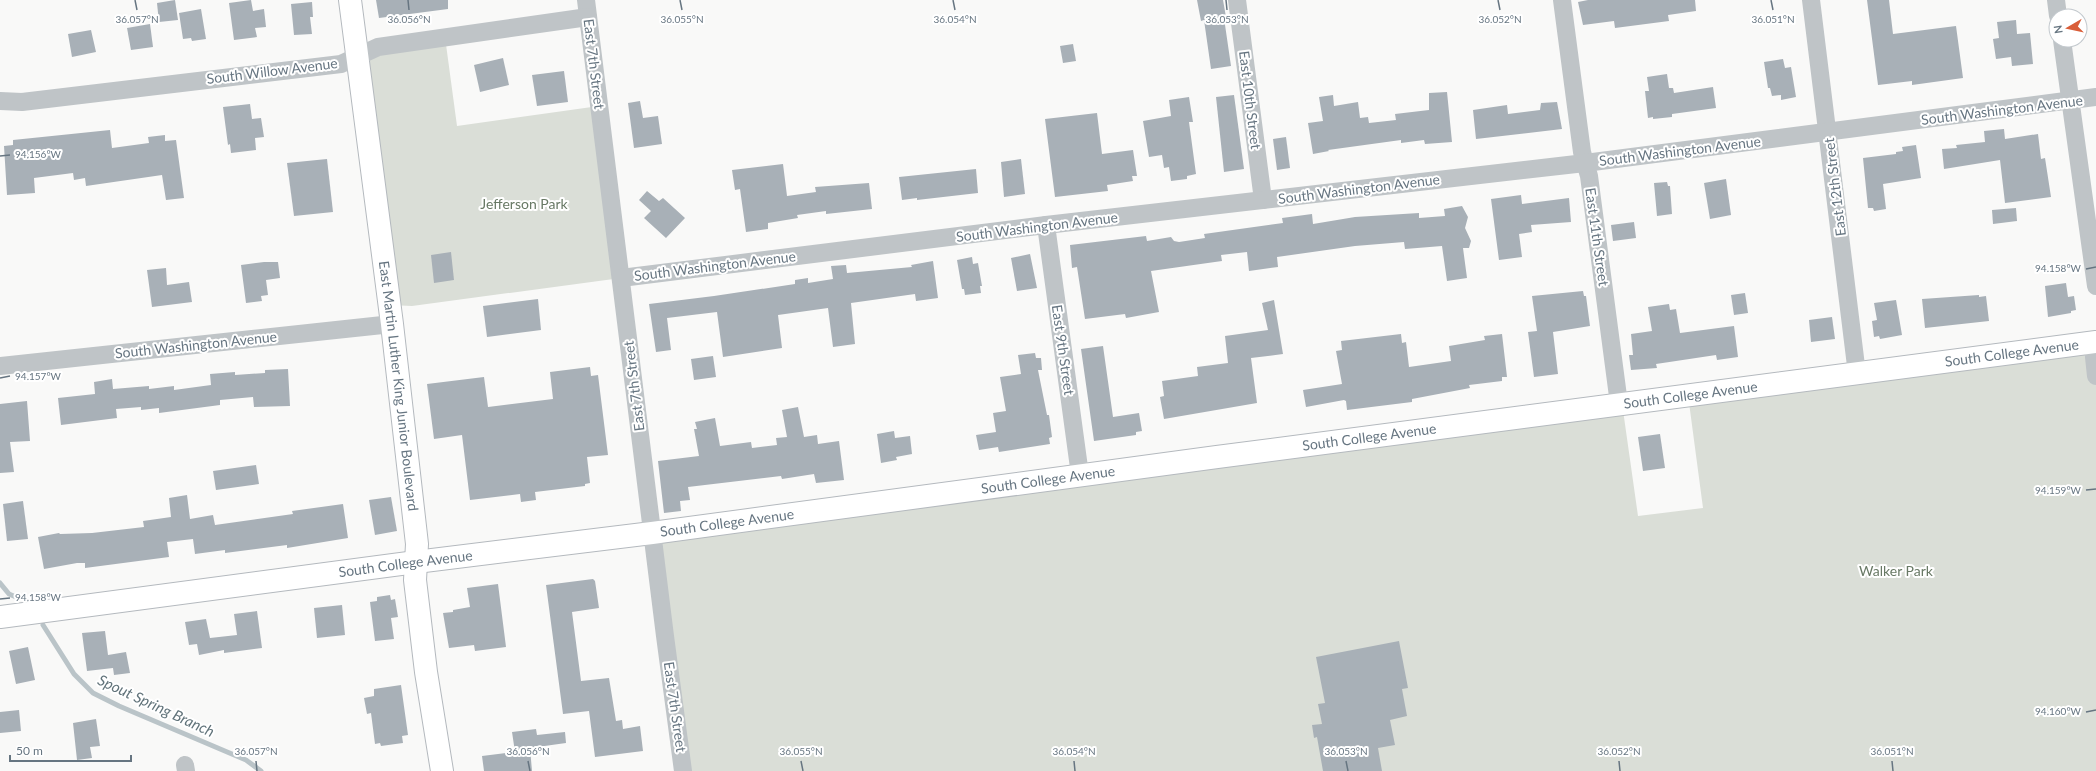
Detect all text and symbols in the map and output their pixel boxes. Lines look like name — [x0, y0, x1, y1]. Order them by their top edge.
north arrow — [2048, 8, 2088, 48]
text: 36.057°N — [115, 13, 159, 25]
text: 36.056°N — [387, 13, 431, 25]
text: 36.055°N — [660, 13, 704, 25]
text: 36.054°N — [933, 13, 977, 25]
text: 36.053°N — [1205, 13, 1249, 25]
text: 36.052°N — [1478, 13, 1522, 25]
text: 36.051°N — [1751, 13, 1795, 25]
street label: East 7th Street — [581, 18, 608, 110]
text: N — [2051, 24, 2065, 35]
street label: East 10th Street — [1236, 50, 1265, 150]
street label: South Willow Avenue — [205, 54, 338, 87]
street label: South Washington Avenue — [1920, 91, 2084, 128]
street label: South Washington Avenue — [1598, 132, 1762, 169]
street label: East 12th Street — [1820, 137, 1849, 237]
text: 94.156°W — [15, 148, 62, 160]
street label: South Washington Avenue — [1277, 170, 1441, 207]
street label: East 11th Street — [1582, 187, 1613, 287]
park label: Jefferson Park — [480, 195, 569, 212]
street label: South Washington Avenue — [955, 208, 1119, 245]
street label: South Washington Avenue — [633, 247, 797, 284]
street label: East Martin Luther King Junior Boulevard — [376, 260, 422, 512]
text: 94.158°W — [2035, 262, 2082, 274]
street label: East 9th Street — [1049, 304, 1078, 396]
street label: South Washington Avenue — [114, 328, 278, 361]
street label: South College Avenue — [1944, 335, 2080, 370]
street label: East 7th Street — [620, 340, 647, 432]
text: 94.157°W — [15, 370, 62, 382]
street label: South College Avenue — [1622, 377, 1758, 412]
street label: South College Avenue — [1301, 419, 1437, 454]
street label: South College Avenue — [980, 462, 1116, 497]
text: 94.159°W — [2035, 484, 2082, 496]
street label: South College Avenue — [659, 505, 795, 540]
street label: South College Avenue — [337, 546, 473, 580]
park label: Walker Park — [1859, 562, 1934, 579]
text: 94.158°W — [15, 591, 62, 603]
street label: East 7th Street — [661, 661, 690, 753]
water label: Spout Spring Branch — [95, 670, 218, 740]
text: 94.160°W — [2035, 705, 2082, 717]
scale bar — [10, 737, 131, 763]
text: 50 m — [16, 743, 43, 758]
text: 36.057°N — [234, 745, 278, 757]
text: 36.056°N — [506, 745, 550, 757]
text: 36.055°N — [779, 745, 823, 757]
text: 36.054°N — [1052, 745, 1096, 757]
text: 36.053°N — [1324, 745, 1368, 757]
text: 36.052°N — [1597, 745, 1641, 757]
text: 36.051°N — [1870, 745, 1914, 757]

